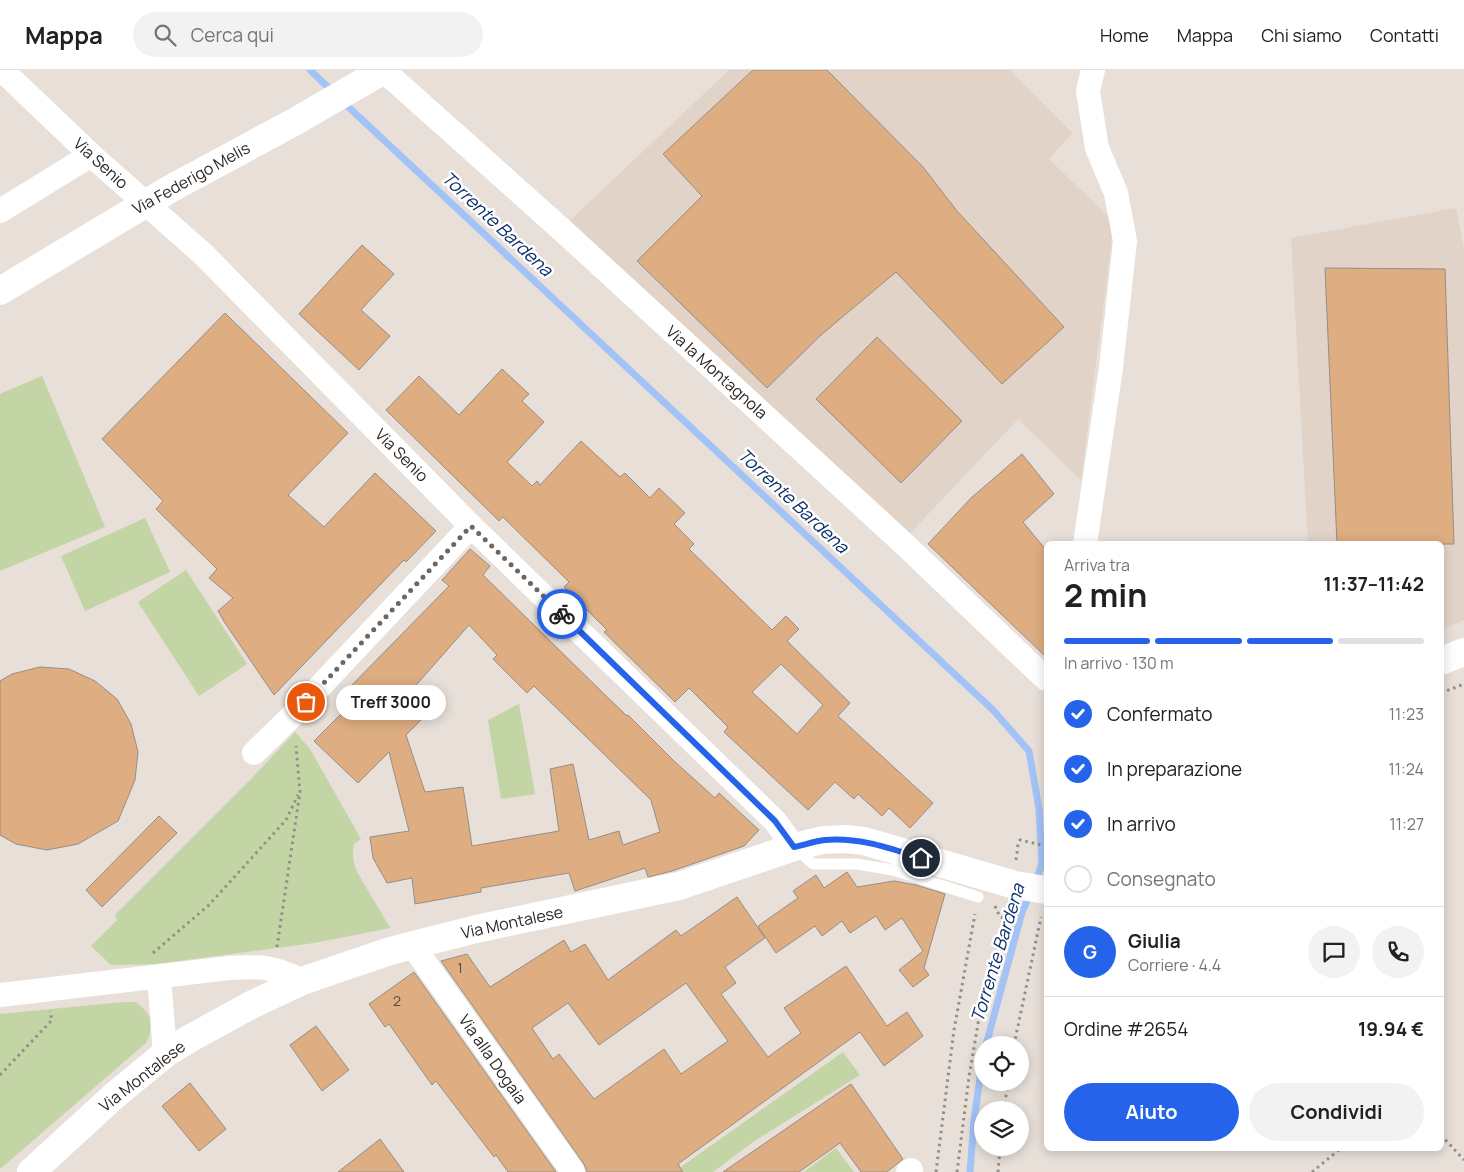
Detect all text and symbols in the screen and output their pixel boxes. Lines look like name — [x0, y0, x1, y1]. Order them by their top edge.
search box — [133, 12, 483, 57]
text: Mappa — [25, 18, 103, 51]
icon: search — [151, 21, 179, 49]
text: Cerca qui — [191, 22, 274, 48]
text: Home — [1100, 23, 1149, 47]
text: Mappa — [1177, 23, 1233, 47]
text: Chi siamo — [1261, 23, 1342, 47]
text: Contatti — [1370, 23, 1439, 47]
street label: Via Senio — [69, 132, 133, 194]
street label: Via Federigo Melis — [128, 137, 254, 219]
water label: Torrente Bardena — [437, 166, 559, 282]
street label: Via la Montagnola — [661, 320, 773, 424]
street label: Via Senio — [371, 424, 433, 486]
water label: Torrente Bardena — [733, 443, 855, 559]
text: Arriva tra — [1064, 554, 1130, 576]
text: 11:37–11:42 — [1324, 571, 1424, 597]
text: 2 min — [1064, 573, 1147, 617]
courier — [537, 589, 587, 639]
icon: bike — [548, 600, 576, 628]
text: In arrivo · 130 m — [1064, 652, 1174, 674]
pin — [285, 681, 327, 723]
callout: Treff 3000 — [336, 684, 446, 720]
icon: bag — [292, 688, 320, 716]
text: Treff 3000 — [351, 691, 431, 713]
icon: check — [1064, 700, 1092, 728]
text: Confermato — [1107, 701, 1213, 727]
text: 11:23 — [1389, 703, 1424, 725]
icon: check — [1064, 755, 1092, 783]
text: In preparazione — [1107, 756, 1242, 782]
text: 11:24 — [1389, 758, 1424, 780]
icon: check — [1064, 810, 1092, 838]
text: In arrivo — [1107, 811, 1176, 837]
text: 11:27 — [1390, 813, 1424, 835]
pin — [900, 837, 942, 879]
icon: home — [907, 844, 935, 872]
text: Consegnato — [1107, 866, 1216, 892]
water label: Torrente Bardena — [965, 880, 1030, 1025]
street label: Via Montalese — [459, 900, 565, 944]
button: chat — [1308, 926, 1360, 978]
button: phone — [1372, 926, 1424, 978]
text: Giulia — [1128, 928, 1181, 954]
text: G — [1083, 939, 1097, 965]
text: Corriere · 4.4 — [1128, 954, 1221, 976]
house number: 1 — [457, 958, 463, 977]
house number: 2 — [393, 991, 401, 1010]
street label: Via alla Dogaia — [454, 1010, 532, 1108]
text: Ordine #2654 — [1064, 1016, 1189, 1042]
text: 19.94 € — [1358, 1016, 1424, 1042]
street label: Via Montalese — [94, 1035, 190, 1117]
map controls — [974, 1036, 1029, 1156]
button: locate — [974, 1036, 1029, 1091]
button: Aiuto — [1064, 1083, 1239, 1141]
button: Condividi — [1249, 1083, 1424, 1141]
button: layers — [974, 1101, 1029, 1156]

